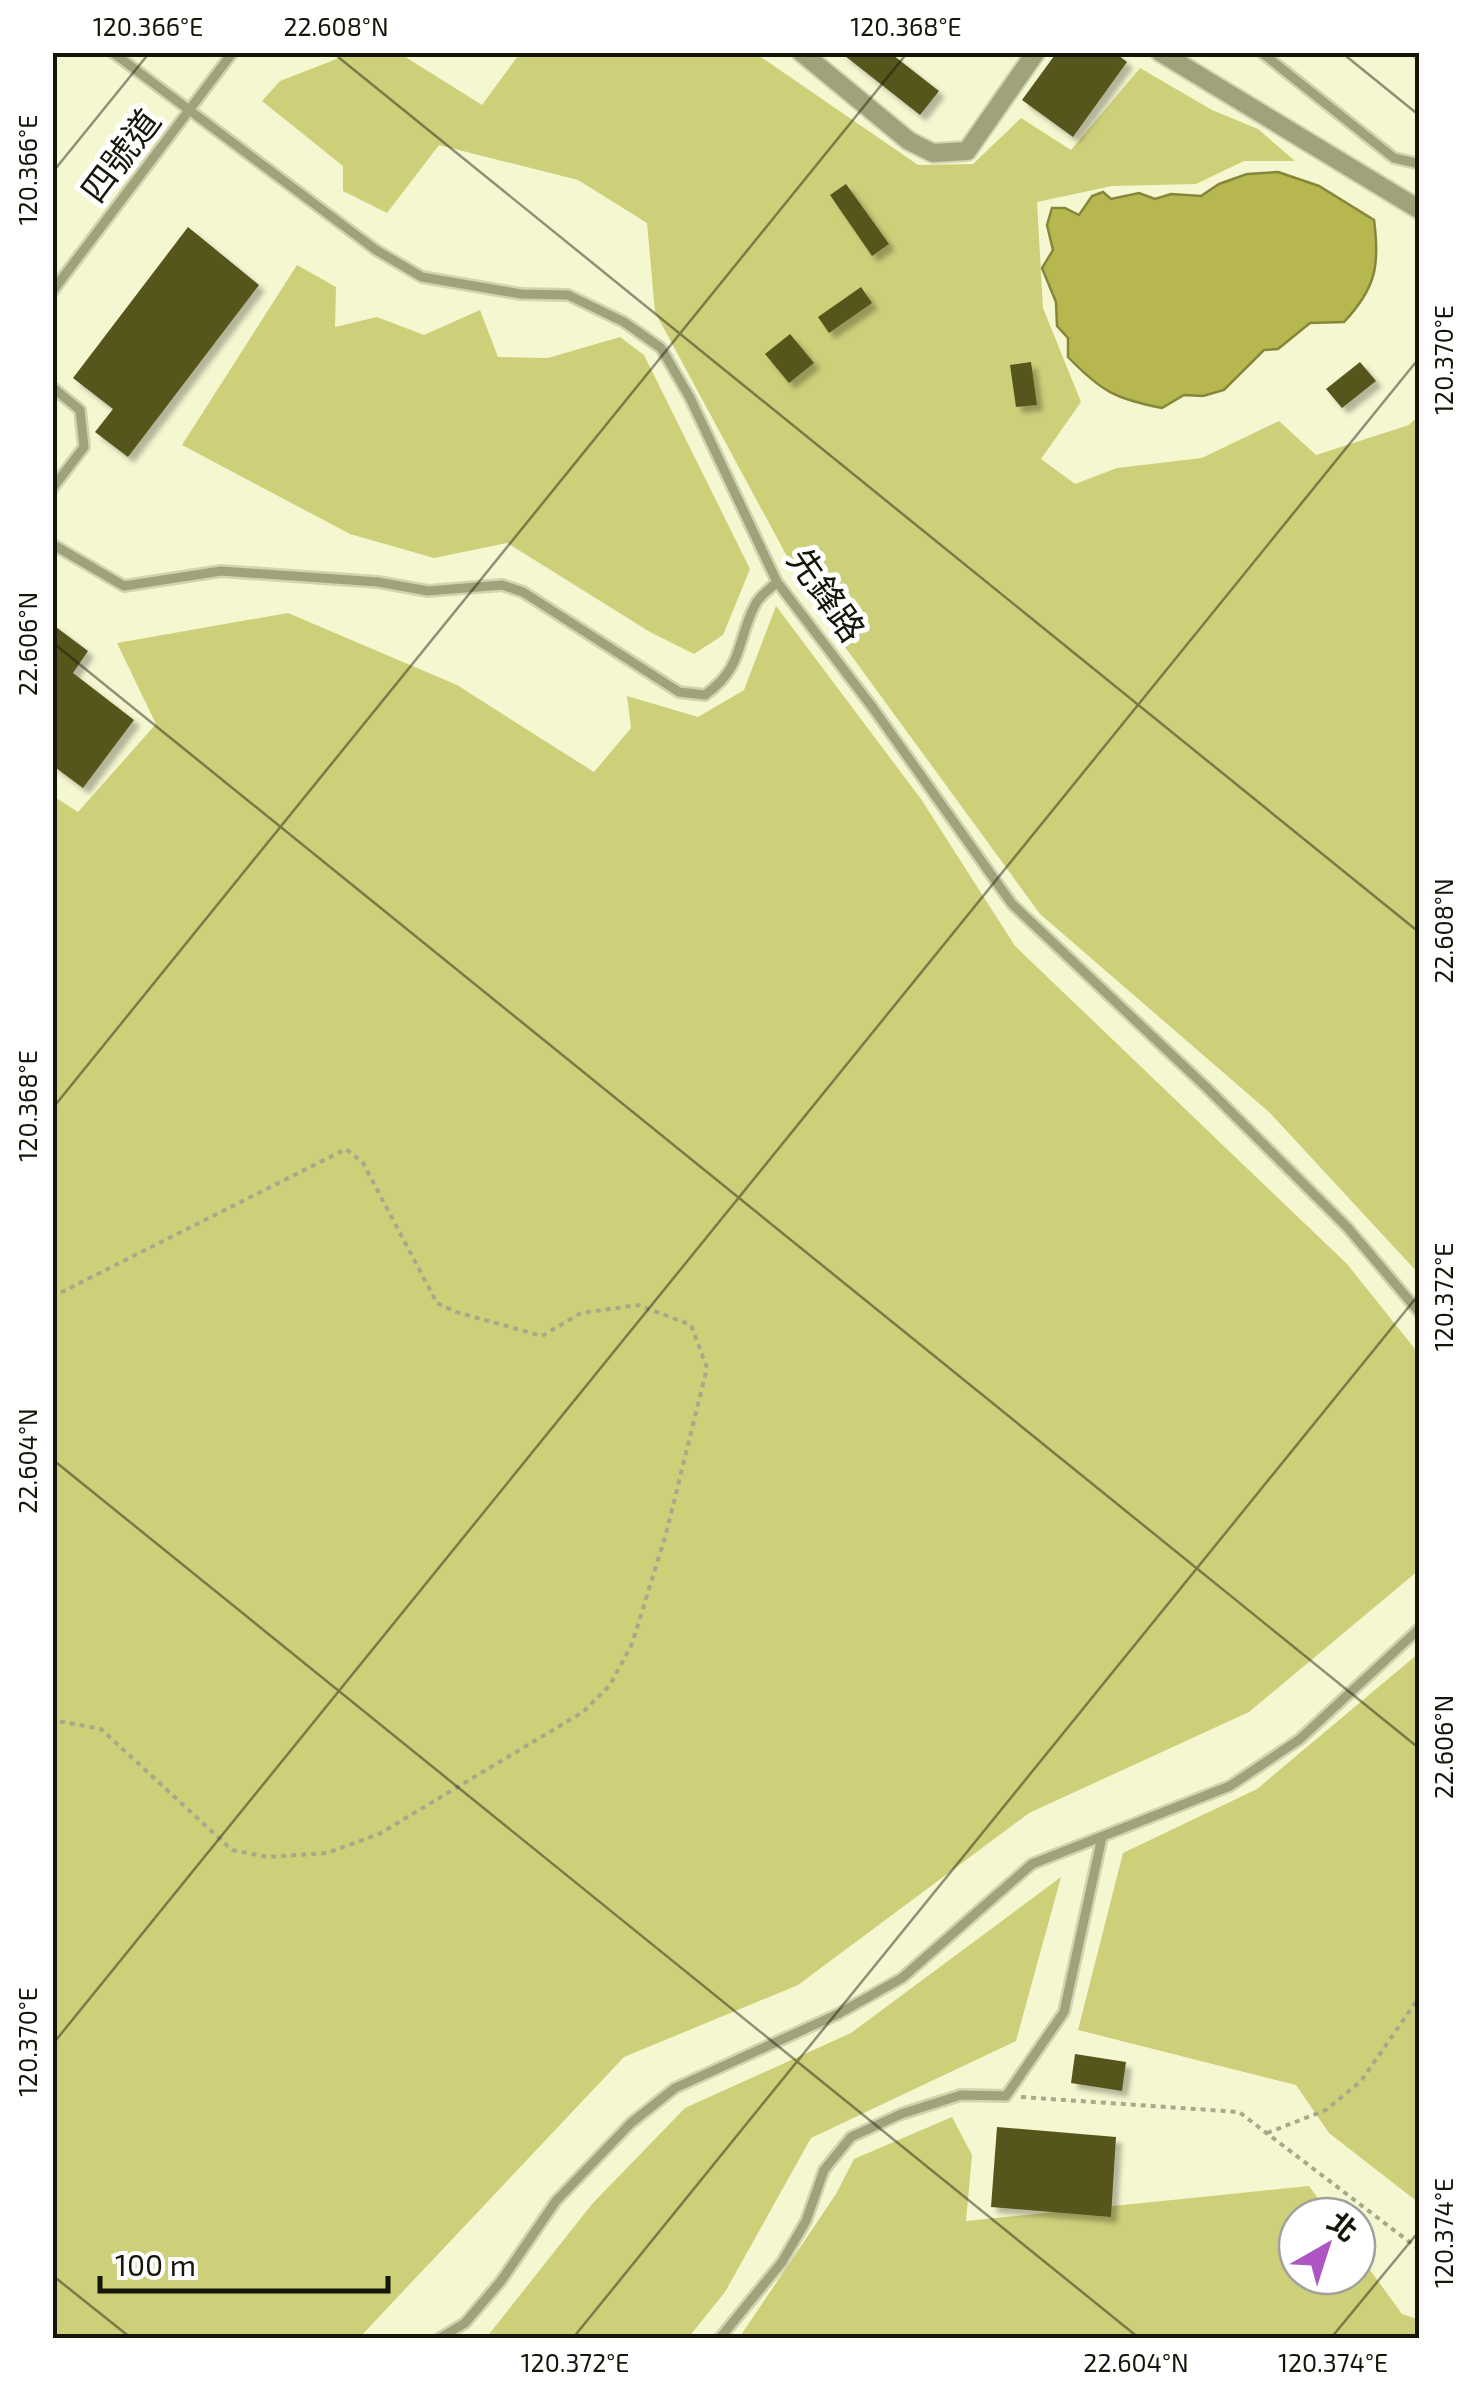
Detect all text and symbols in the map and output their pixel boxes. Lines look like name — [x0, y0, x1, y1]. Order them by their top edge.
text: 120.366°E — [93, 11, 203, 41]
text: 22.608°N — [283, 11, 389, 41]
text: 120.368°E — [850, 11, 962, 41]
street label: 四號道 — [71, 100, 168, 209]
text: 120.366°E — [12, 115, 42, 225]
text: 120.370°E — [1428, 305, 1458, 415]
street label: 先鋒路 — [780, 539, 875, 649]
text: 22.606°N — [12, 592, 42, 696]
text: 22.608°N — [1428, 878, 1458, 984]
text: 120.368°E — [12, 1050, 42, 1162]
text: 120.372°E — [1428, 1243, 1458, 1351]
text: 22.604°N — [12, 1408, 42, 1514]
text: 22.606°N — [1428, 1695, 1458, 1799]
text: 120.370°E — [12, 1987, 42, 2097]
text: 120.374°E — [1428, 2178, 1458, 2288]
north arrow — [1277, 2196, 1377, 2296]
text: 北 — [1322, 2204, 1365, 2248]
scale bar — [100, 2231, 388, 2293]
text: 100 m — [115, 2246, 196, 2282]
text: 120.372°E — [521, 2347, 629, 2377]
text: 22.604°N — [1083, 2347, 1189, 2377]
text: 120.374°E — [1278, 2347, 1388, 2377]

